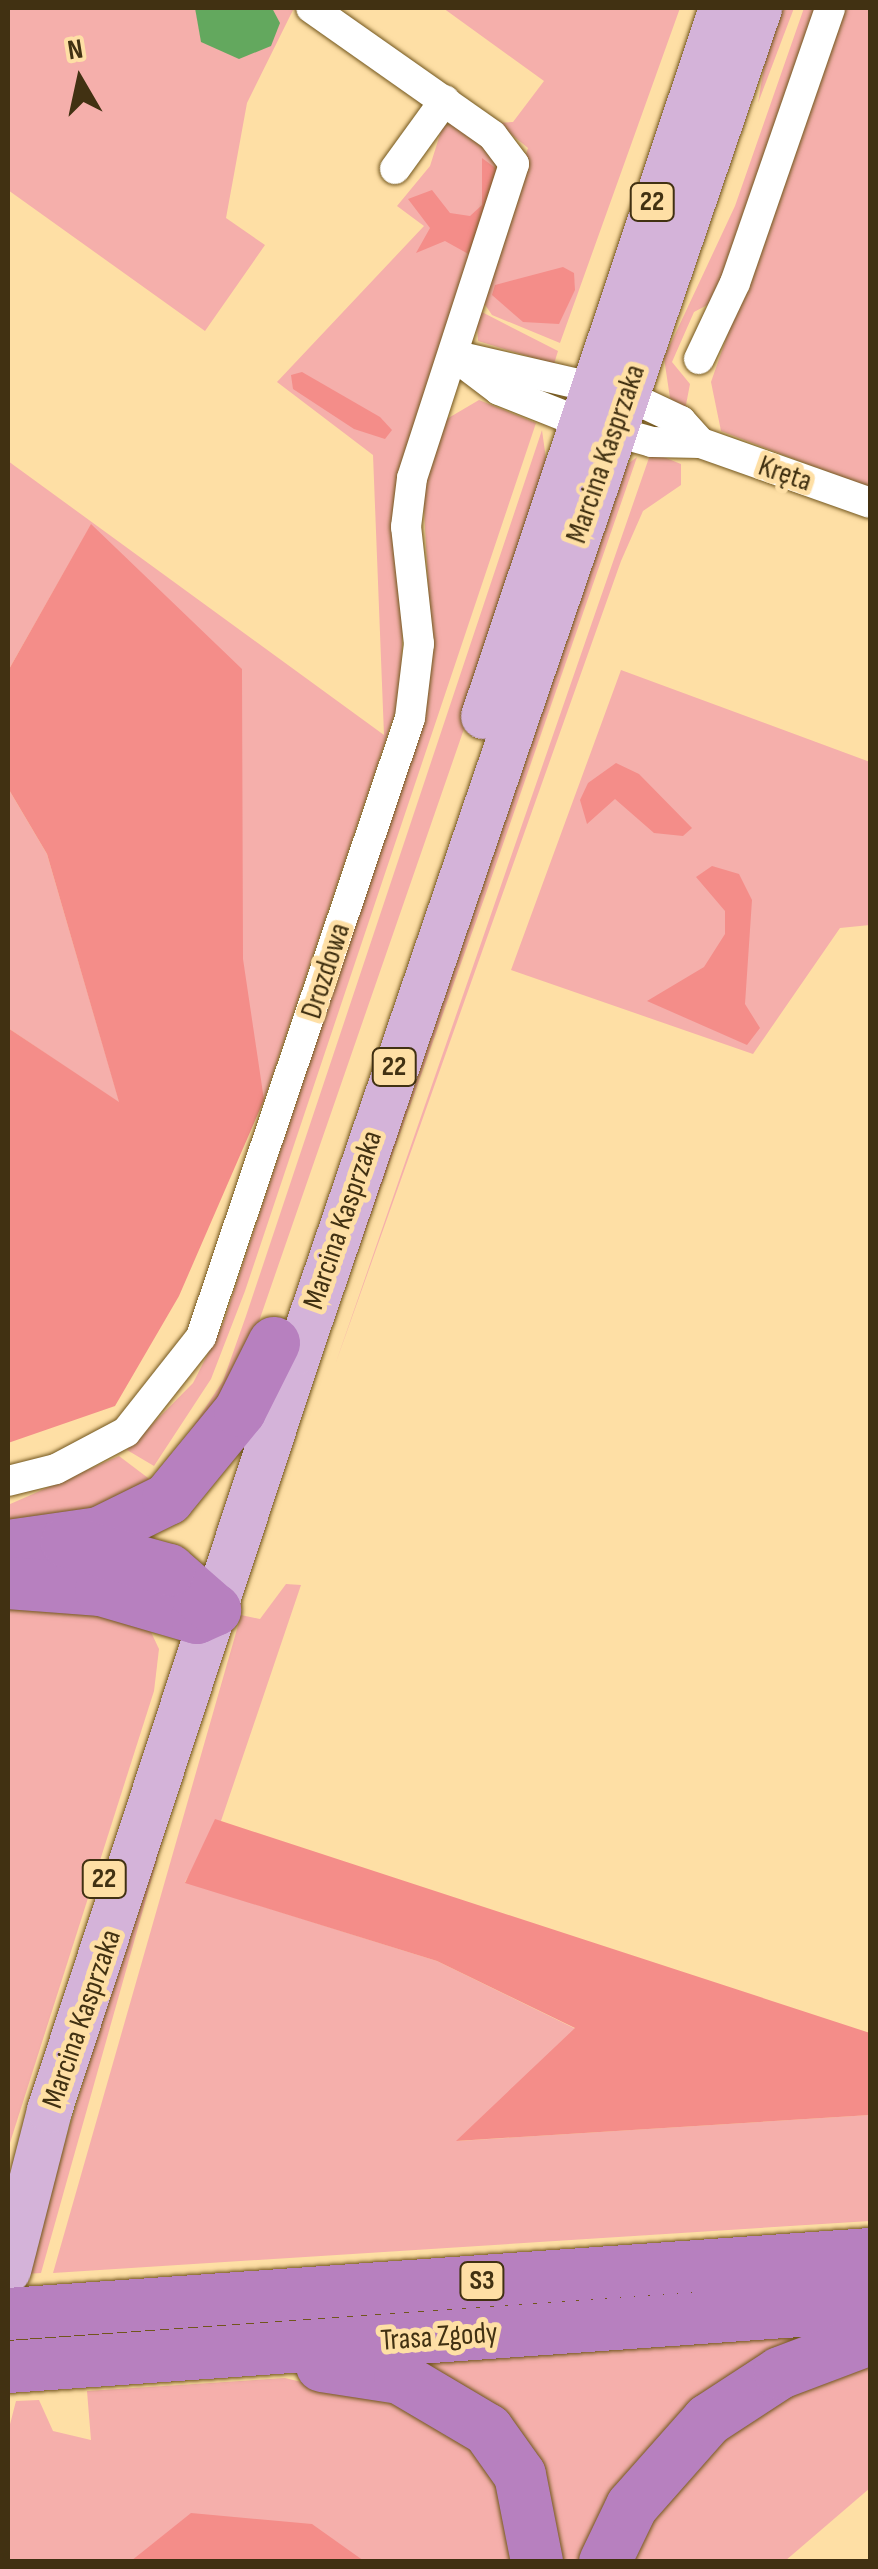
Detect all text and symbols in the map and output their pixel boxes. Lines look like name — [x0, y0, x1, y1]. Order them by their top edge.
north arrow — [30, 30, 130, 130]
text: N — [65, 32, 85, 67]
road number: 22 — [630, 179, 674, 225]
street label: Marcina Kasprzaka — [559, 360, 653, 548]
street label: Kręta — [754, 448, 816, 500]
street label: Drozdowa — [294, 919, 358, 1023]
road number: 22 — [372, 1044, 416, 1090]
street label: Marcina Kasprzaka — [296, 1126, 390, 1314]
road number: 22 — [82, 1856, 126, 1902]
street label: Marcina Kasprzaka — [35, 1925, 129, 2113]
road number: S3 — [457, 2258, 507, 2304]
street label: Trasa Zgody — [379, 2315, 499, 2359]

